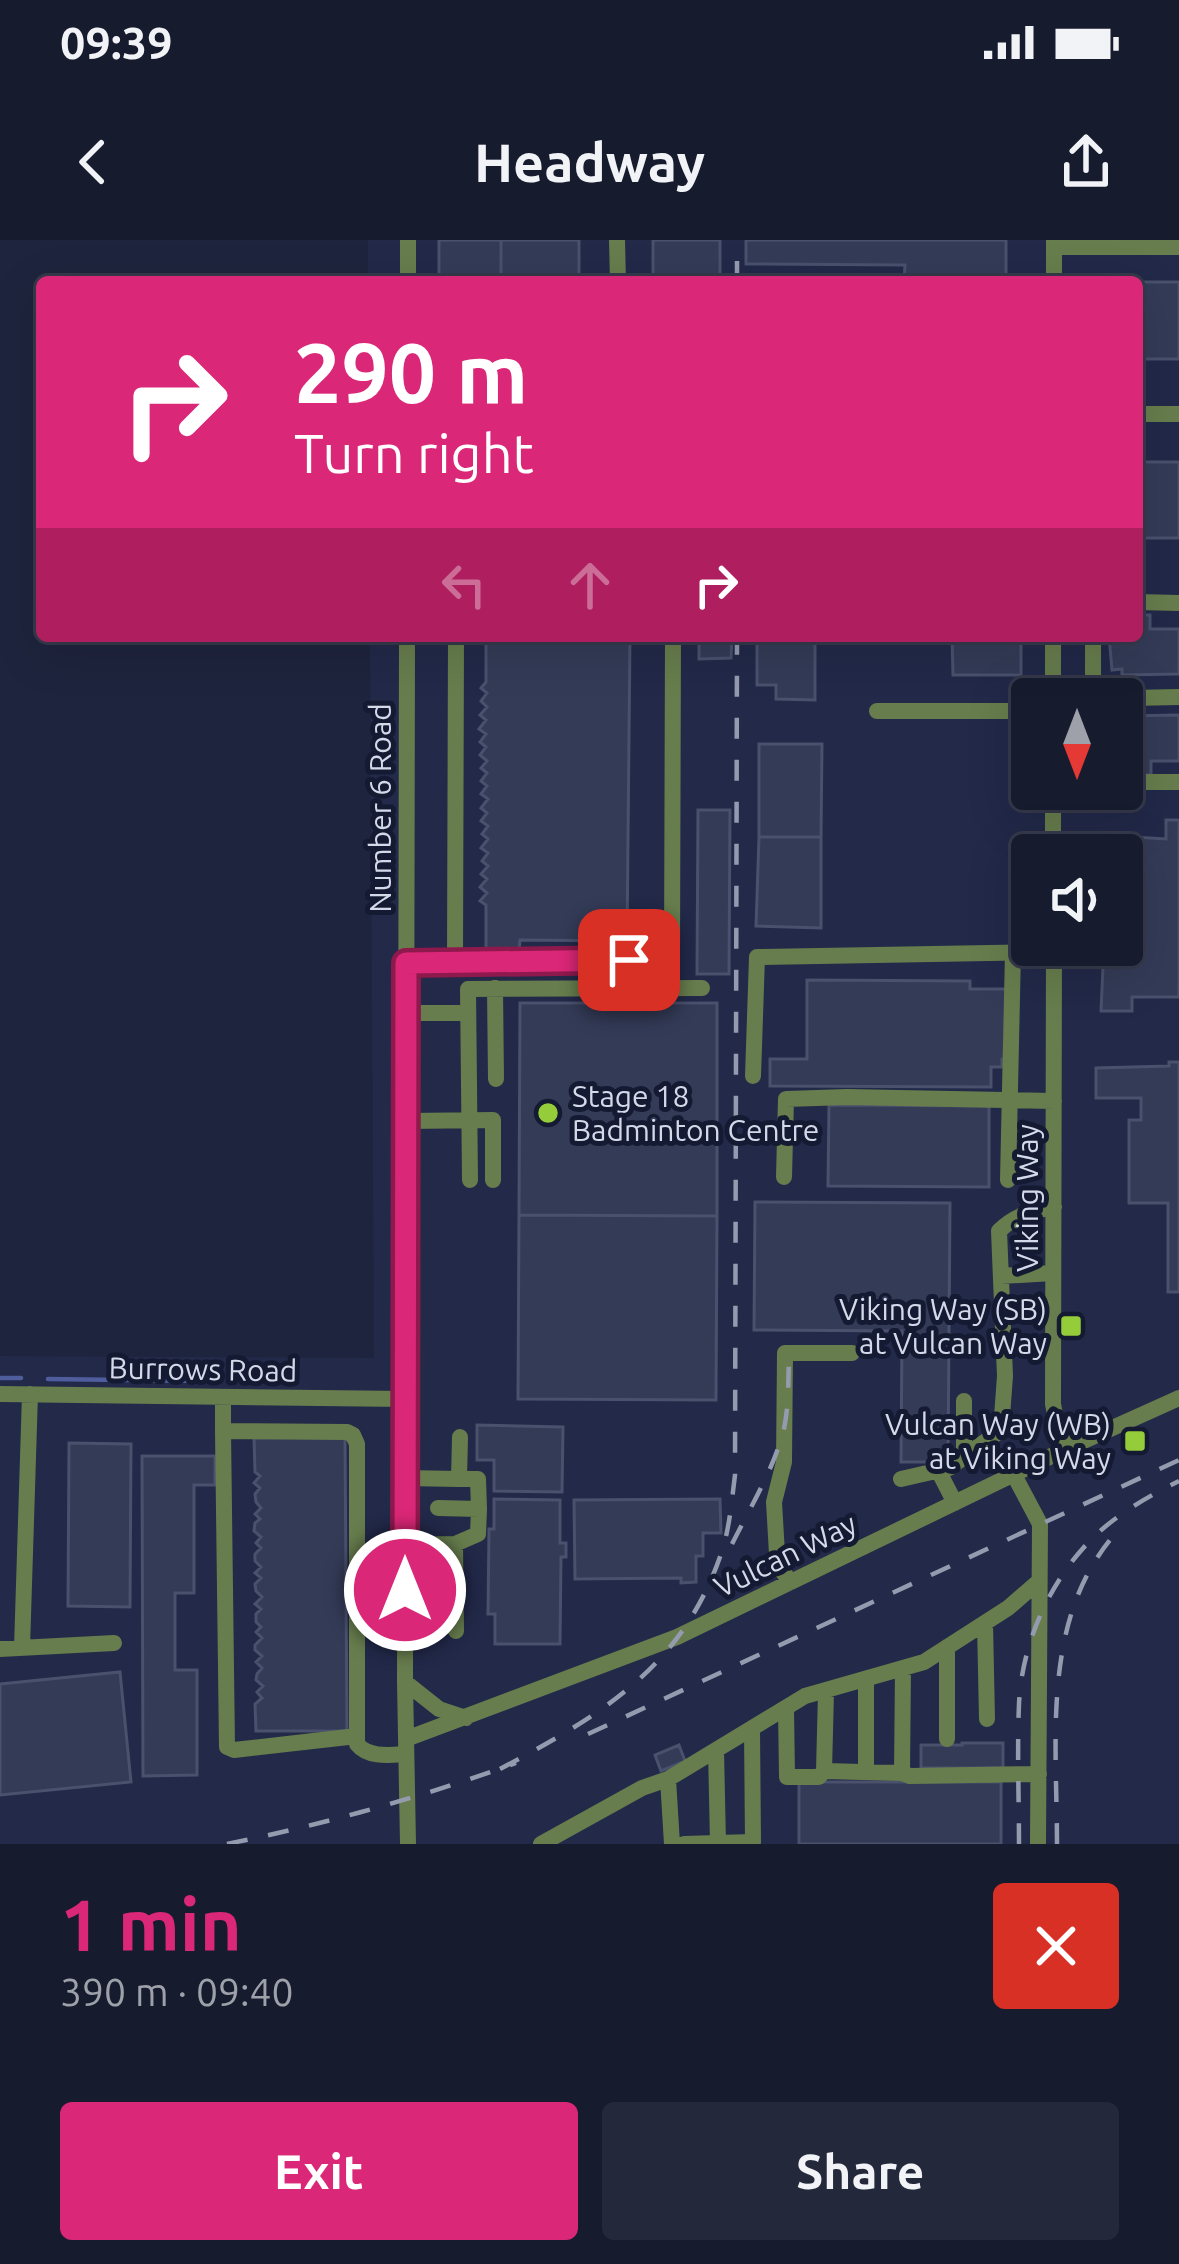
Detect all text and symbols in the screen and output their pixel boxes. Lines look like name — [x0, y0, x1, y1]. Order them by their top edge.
text: 09:39 — [60, 17, 173, 68]
icon: back — [60, 129, 126, 195]
icon: share — [1053, 129, 1119, 195]
text: Headway — [474, 132, 705, 192]
icon: right — [96, 324, 252, 480]
text: 290 m — [294, 325, 528, 419]
text: Turn right — [294, 423, 534, 483]
icon: left — [431, 552, 497, 618]
icon: ahead — [557, 552, 623, 618]
icon: right — [683, 552, 749, 618]
north arrow — [1011, 678, 1143, 810]
map controls — [1011, 678, 1143, 966]
street label: Number 6 Road — [363, 703, 397, 913]
button: sound — [1011, 834, 1143, 966]
pin — [578, 909, 680, 1011]
icon: arrive — [596, 927, 662, 993]
place label: Stage 18 Badminton Centre — [572, 1079, 819, 1147]
marker: Stage 18 Badminton Centre — [535, 1100, 561, 1126]
street label: Viking Way — [1010, 1124, 1044, 1272]
place label: Viking Way (SB) at Vulcan Way — [839, 1292, 1047, 1360]
marker: Viking Way (SB) at Vulcan Way — [1058, 1313, 1084, 1339]
street label: Burrows Road — [108, 1350, 298, 1388]
place label: Vulcan Way (WB) at Viking Way — [885, 1407, 1111, 1475]
marker: Vulcan Way (WB) at Viking Way — [1122, 1428, 1148, 1454]
street label: Vulcan Way — [708, 1506, 862, 1604]
position arrow — [342, 1527, 468, 1653]
button: close — [993, 1883, 1119, 2009]
text: 1 min — [60, 1884, 242, 1965]
text: 390 m · 09:40 — [60, 1970, 294, 2013]
button: Exit — [60, 2102, 578, 2240]
button: Share — [602, 2102, 1119, 2240]

